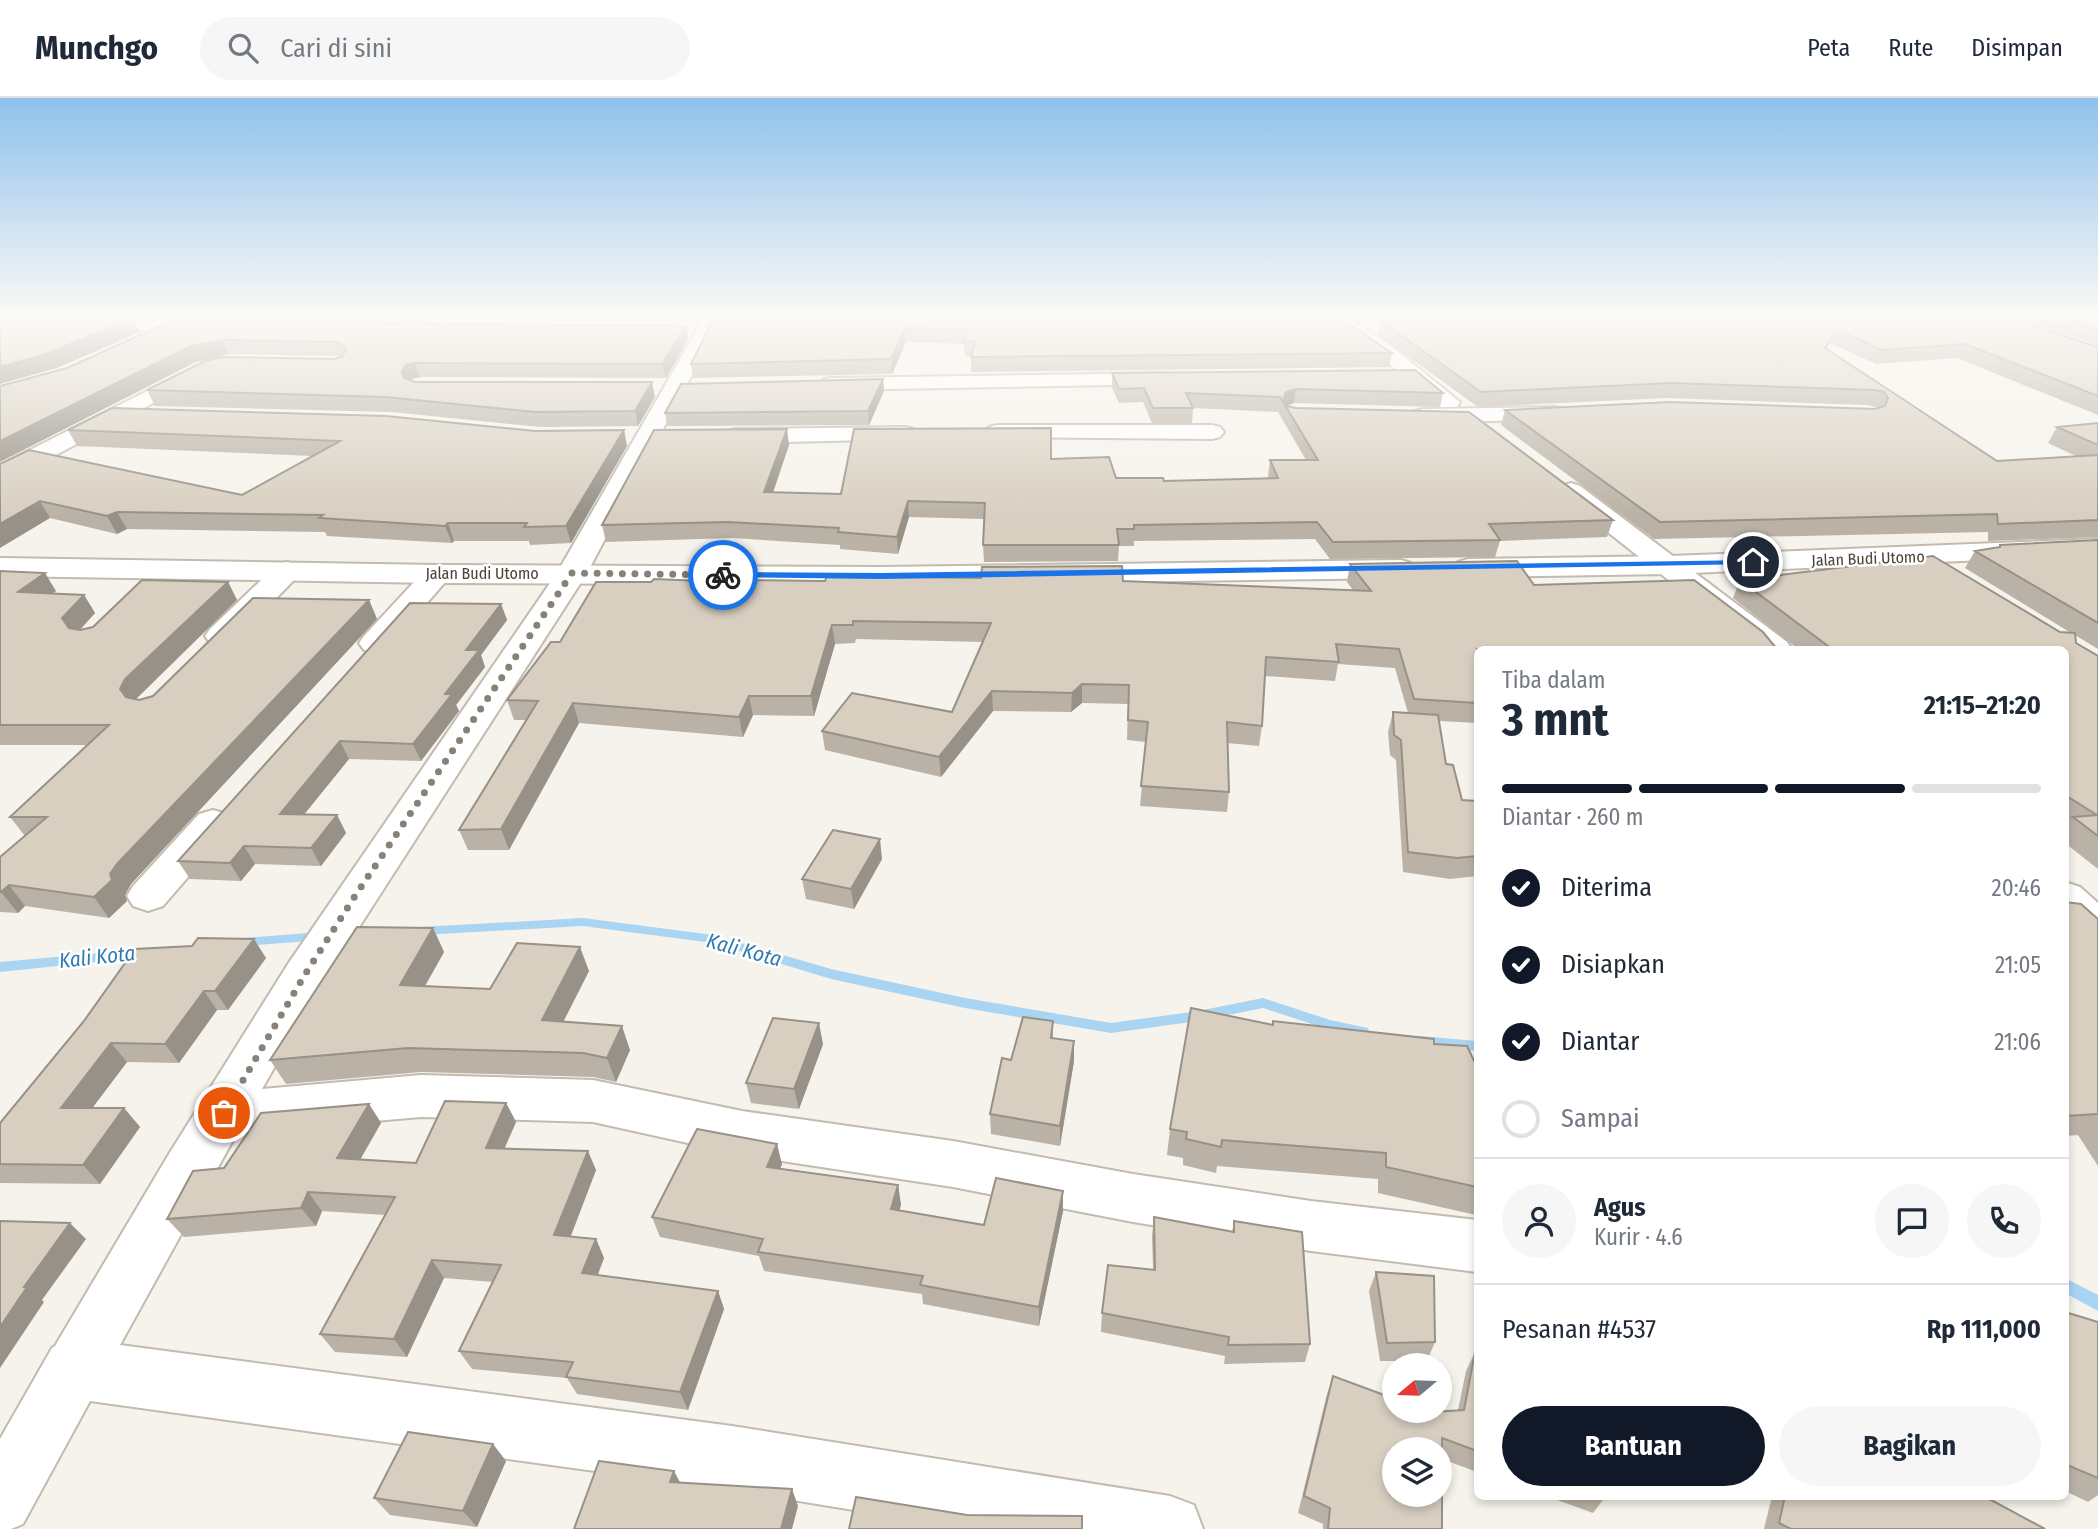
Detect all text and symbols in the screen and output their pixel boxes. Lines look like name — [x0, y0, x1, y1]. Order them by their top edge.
search box — [200, 17, 690, 80]
text: Munchgo — [35, 28, 158, 68]
icon: search — [224, 29, 262, 67]
text: Cari di sini — [280, 33, 392, 64]
text: Peta — [1807, 34, 1850, 62]
text: Rute — [1888, 34, 1933, 62]
text: Disimpan — [1971, 34, 2063, 62]
pin — [1723, 532, 1783, 592]
courier — [688, 540, 758, 610]
icon: home — [1734, 543, 1772, 581]
street label: Jalan Budi Utomo — [1811, 547, 1925, 570]
icon: bike — [704, 556, 742, 594]
street label: Jalan Budi Utomo — [425, 564, 539, 583]
text: Tiba dalam — [1502, 666, 1605, 694]
text: 21:15–21:20 — [1924, 690, 2041, 721]
text: 3 mnt — [1502, 692, 1609, 747]
text: Diantar · 260 m — [1502, 803, 1644, 831]
icon: check — [1502, 869, 1540, 907]
text: Diterima — [1561, 872, 1652, 903]
text: 20:46 — [1992, 874, 2041, 902]
water label: Kali Kota — [704, 928, 784, 972]
water label: Kali Kota — [58, 940, 136, 974]
icon: check — [1502, 946, 1540, 984]
text: Disiapkan — [1561, 949, 1665, 980]
text: 21:05 — [1995, 951, 2041, 979]
icon: check — [1502, 1023, 1540, 1061]
text: Diantar — [1561, 1026, 1639, 1057]
text: 21:06 — [1994, 1028, 2041, 1056]
pin — [194, 1083, 254, 1143]
icon: bag — [205, 1094, 243, 1132]
text: Sampai — [1561, 1103, 1640, 1134]
button: person — [1502, 1184, 1576, 1258]
button: chat — [1875, 1184, 1949, 1258]
button: phone — [1967, 1184, 2041, 1258]
text: Agus — [1594, 1192, 1646, 1223]
text: Kurir · 4.6 — [1594, 1223, 1683, 1251]
text: Pesanan #4537 — [1502, 1314, 1656, 1345]
text: Rp 111,000 — [1927, 1314, 2041, 1345]
north arrow — [1382, 1353, 1452, 1423]
map controls — [1382, 1353, 1452, 1507]
button: Bantuan — [1502, 1406, 1765, 1486]
button: Bagikan — [1779, 1406, 2041, 1486]
button: layers — [1382, 1437, 1452, 1507]

